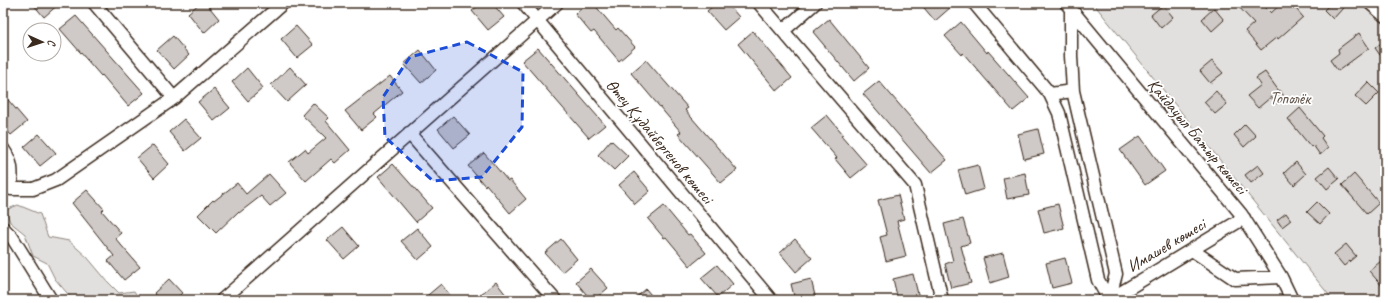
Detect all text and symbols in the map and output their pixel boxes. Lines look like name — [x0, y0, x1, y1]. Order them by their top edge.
north arrow — [22, 22, 62, 62]
text: С — [45, 39, 59, 47]
street label: Қайдауыл Батыр көшесі — [1143, 74, 1253, 200]
street label: Өтеу Құдайбергенов көшесі — [601, 75, 719, 209]
park label: Тополёк — [1270, 88, 1312, 109]
street label: Имашев көшесі — [1123, 213, 1211, 277]

